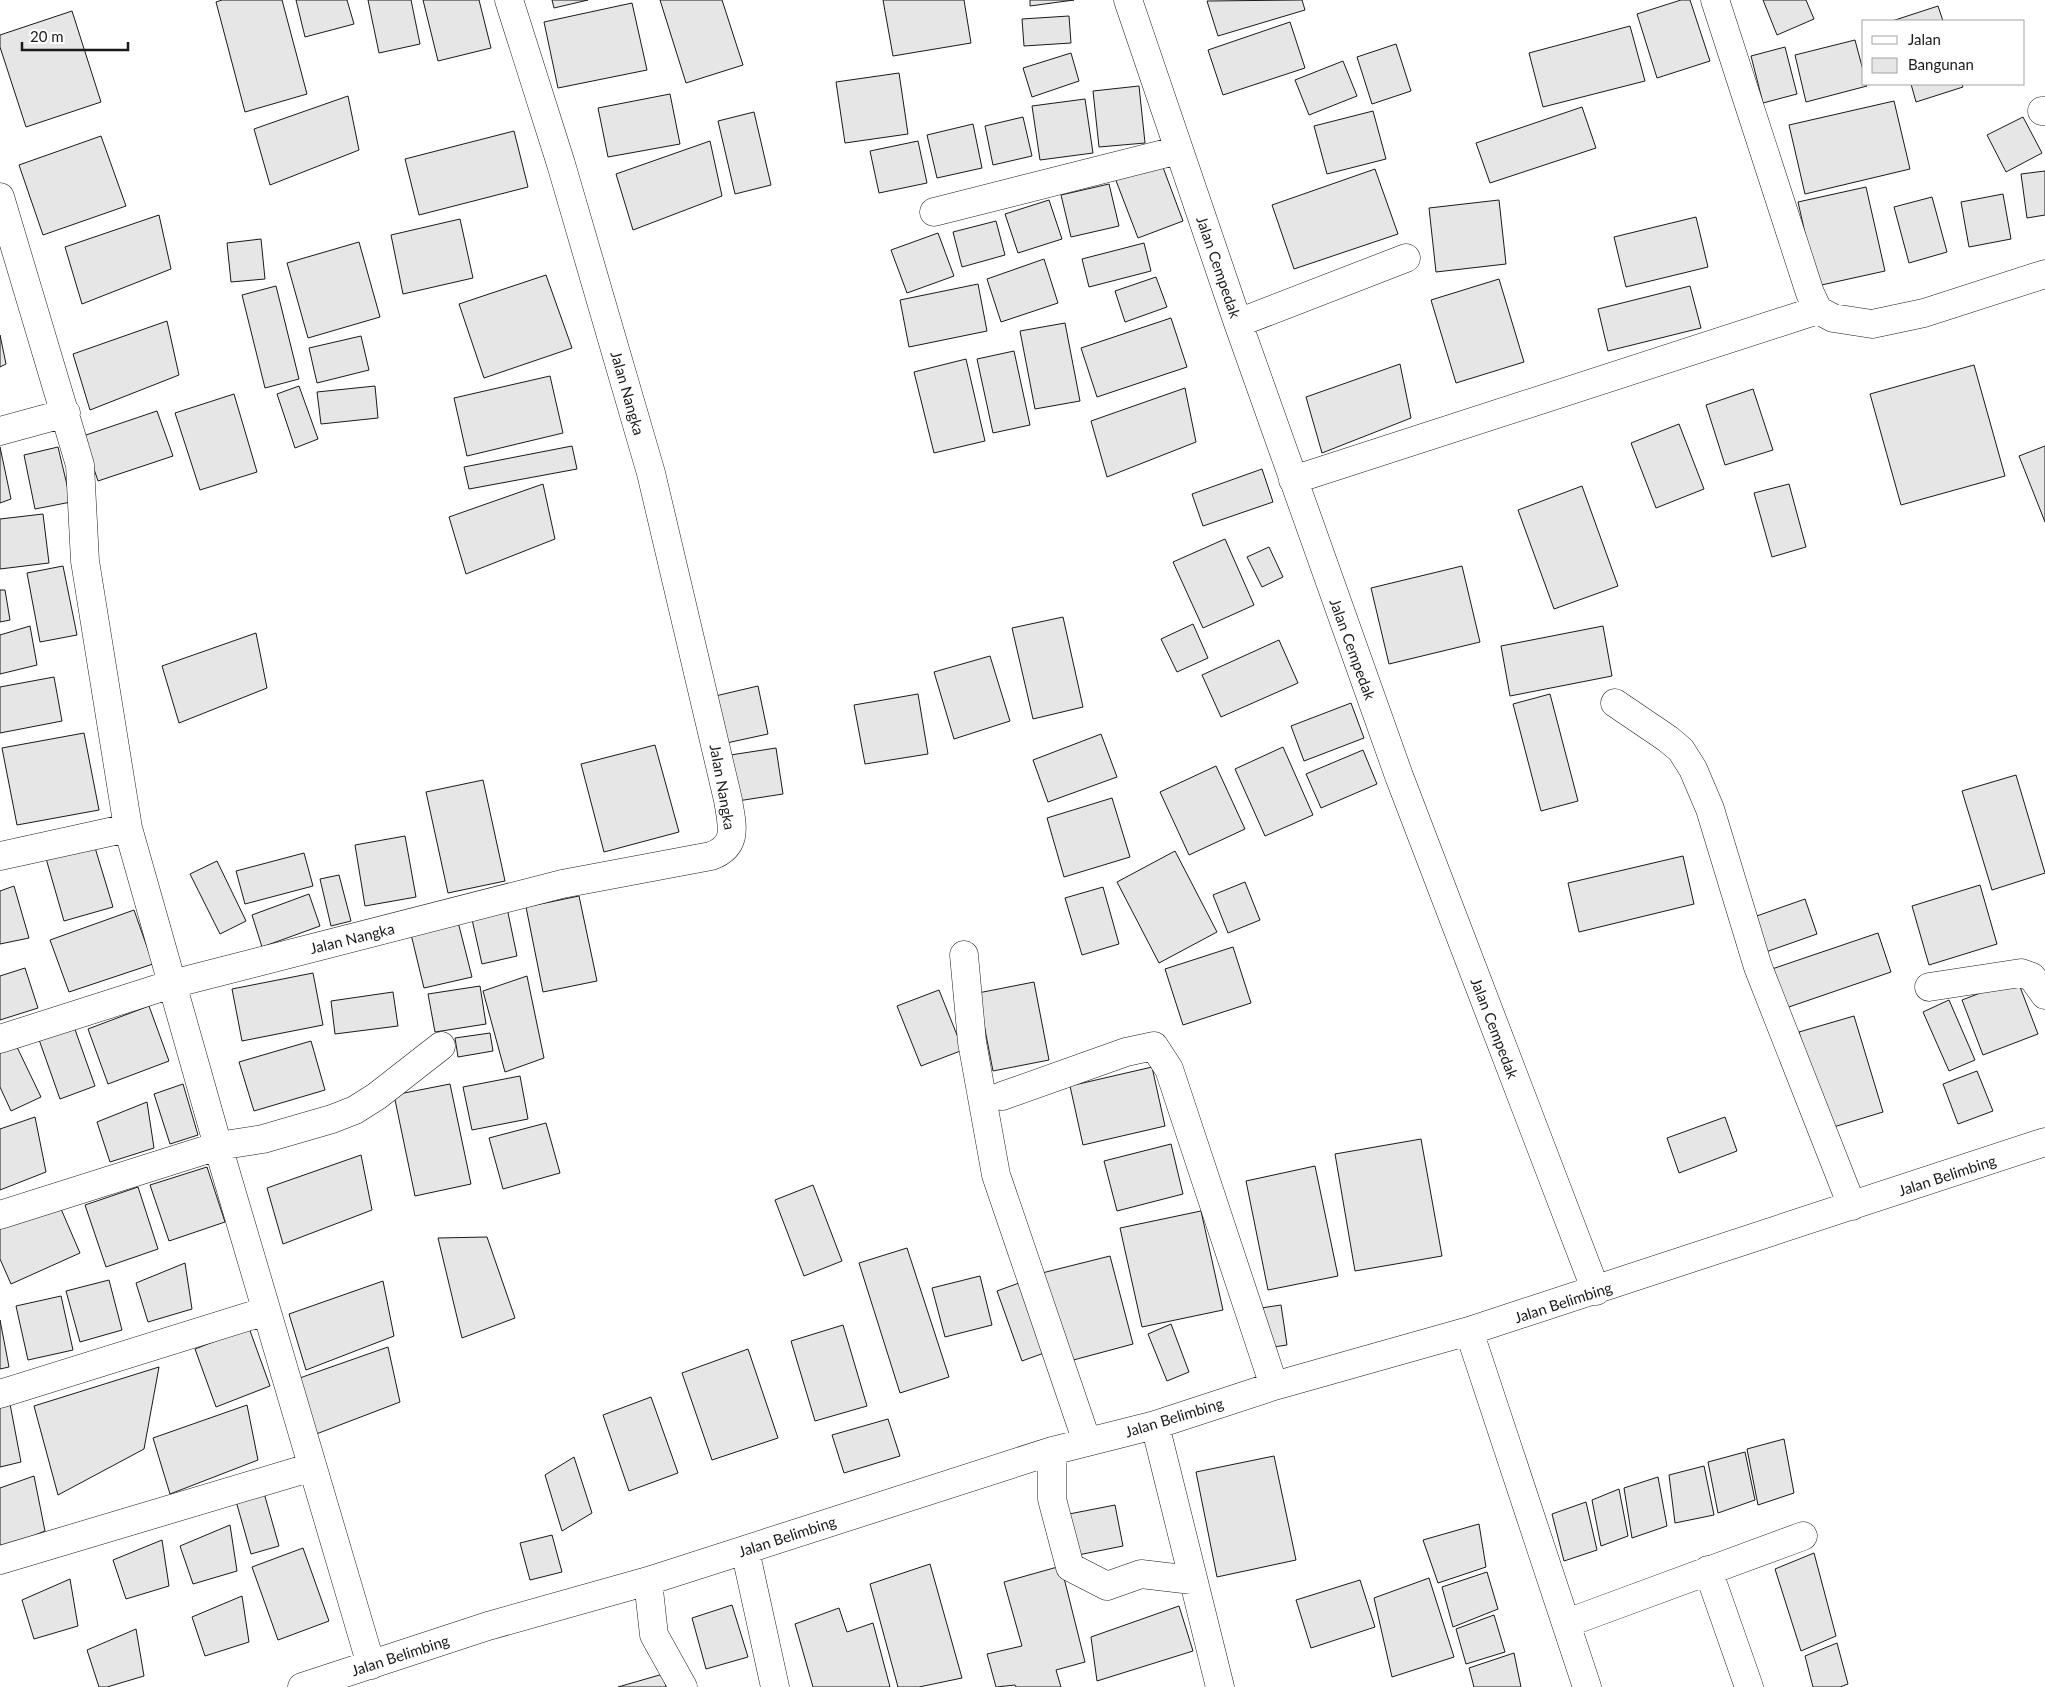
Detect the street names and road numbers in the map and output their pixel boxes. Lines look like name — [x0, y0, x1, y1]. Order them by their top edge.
street label: Jalan Cempedak — [1193, 214, 1245, 321]
street label: Jalan Nangka — [607, 349, 649, 437]
street label: Jalan Cempedak — [1326, 596, 1380, 703]
street label: Jalan Nangka — [707, 743, 739, 831]
street label: Jalan Nangka — [308, 919, 396, 957]
street label: Jalan Cempedak — [1467, 975, 1523, 1081]
street label: Jalan Belimbing — [1896, 1151, 1998, 1199]
street label: Jalan Belimbing — [1512, 1278, 1614, 1326]
street label: Jalan Belimbing — [1123, 1393, 1226, 1440]
street label: Jalan Belimbing — [736, 1512, 838, 1560]
street label: Jalan Belimbing — [349, 1631, 451, 1679]

